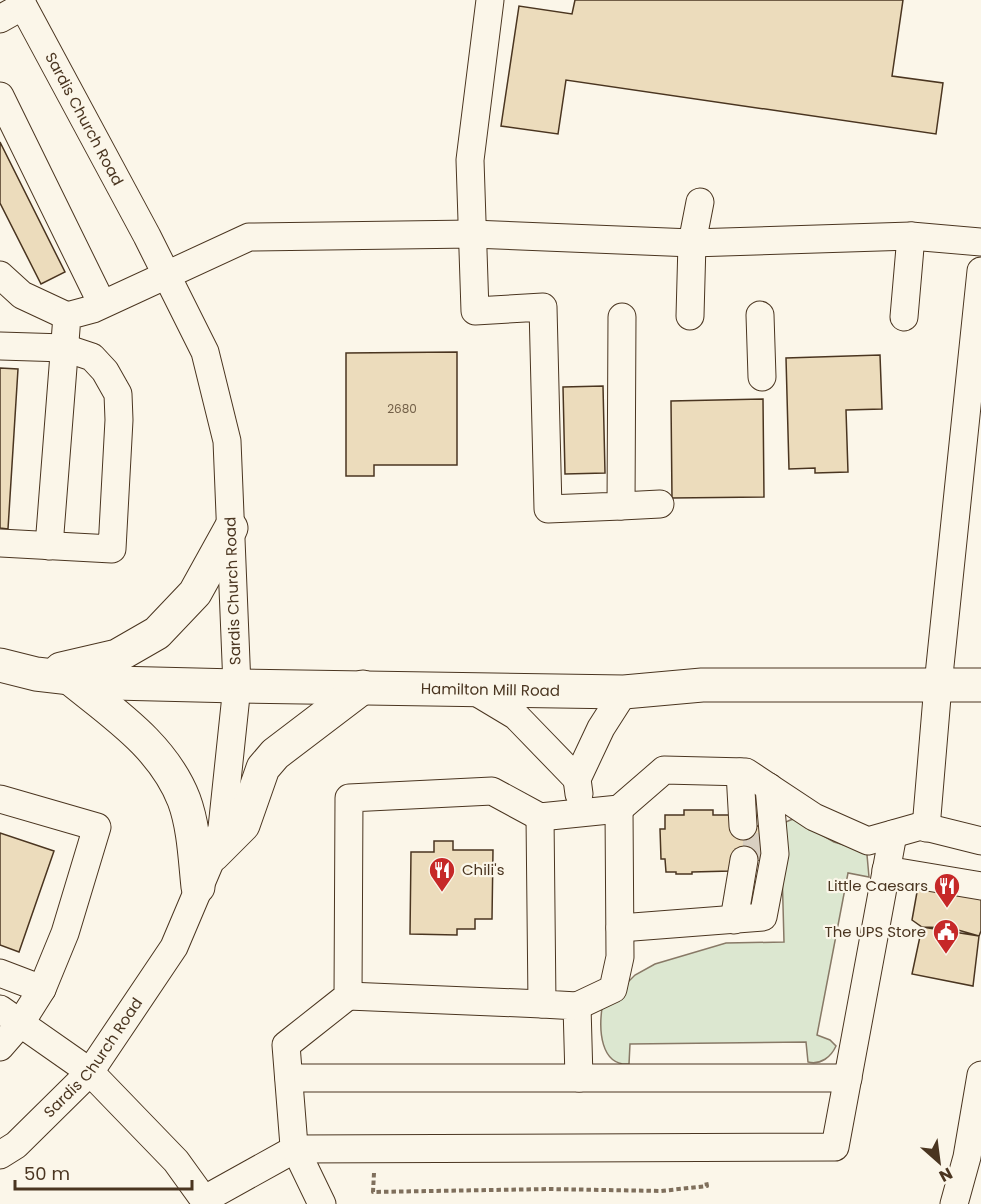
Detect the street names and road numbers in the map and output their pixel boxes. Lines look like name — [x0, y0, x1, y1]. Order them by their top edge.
street label: Sardis Church Road — [40, 48, 129, 189]
street label: Sardis Church Road — [219, 517, 246, 665]
street label: Hamilton Mill Road — [421, 678, 560, 701]
street label: Sardis Church Road — [39, 993, 147, 1122]

